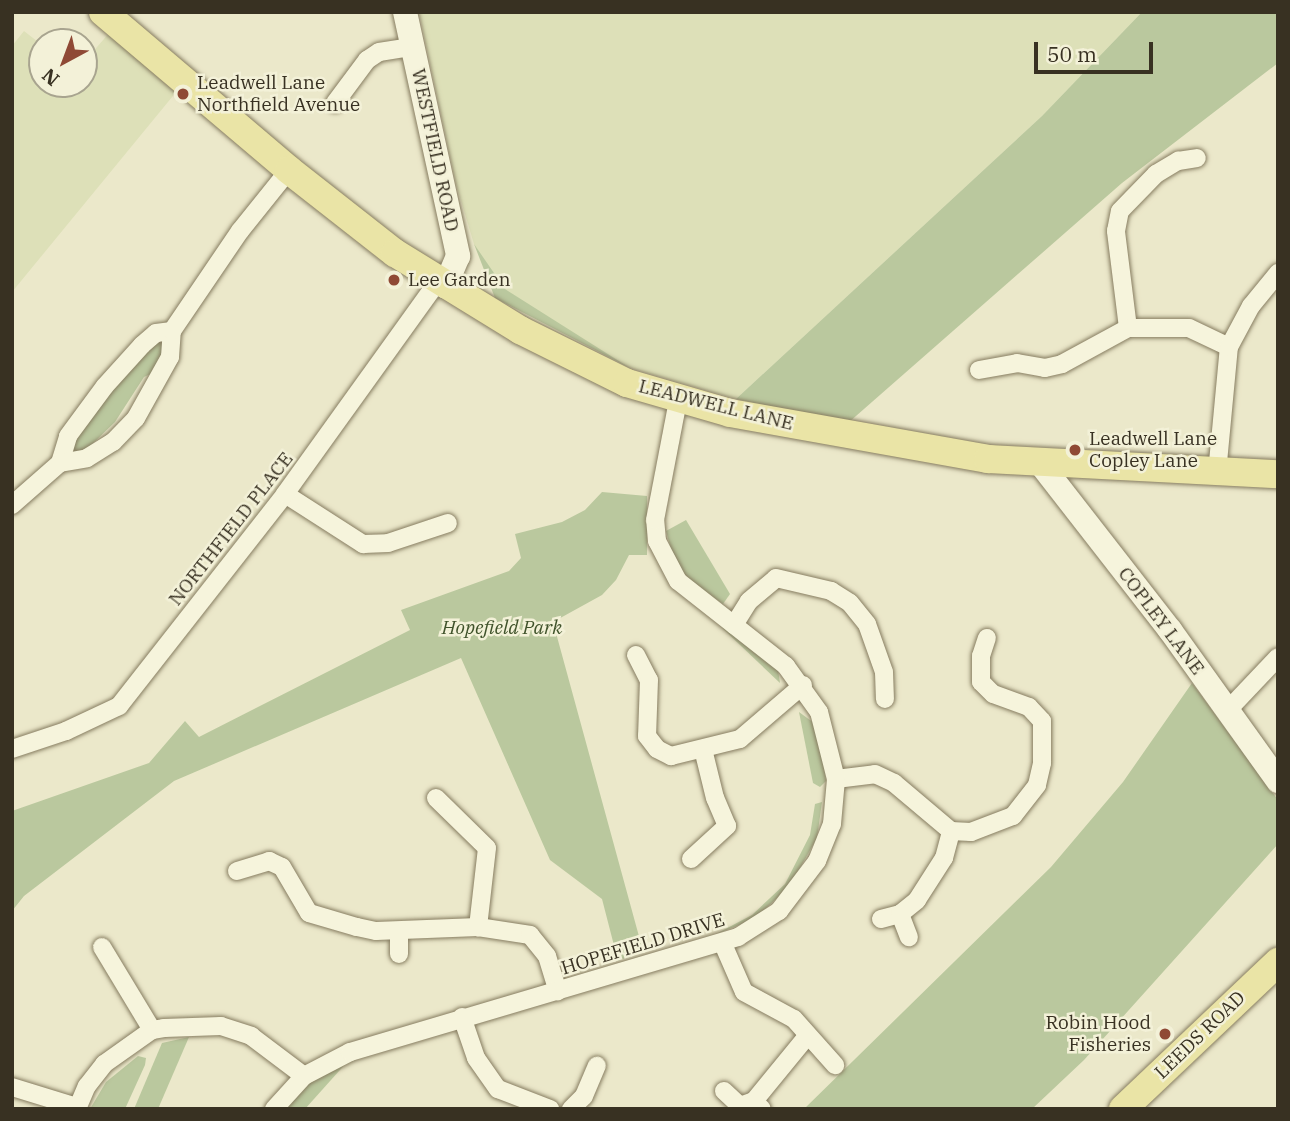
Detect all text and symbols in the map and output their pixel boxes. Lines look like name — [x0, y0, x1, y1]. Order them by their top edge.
north arrow — [28, 28, 98, 98]
scale bar — [1038, 28, 1157, 72]
text: 50 m — [1047, 40, 1097, 68]
text: N — [37, 63, 64, 91]
street label: WESTFIELD ROAD — [407, 67, 463, 233]
place label: Leadwell Lane Northfield Avenue — [197, 72, 360, 116]
marker: Leadwell Lane Northfield Avenue — [175, 86, 191, 102]
place label: Lee Garden — [408, 269, 511, 291]
marker: Lee Garden — [386, 272, 402, 288]
street label: LEADWELL LANE — [636, 375, 796, 435]
place label: Leadwell Lane Copley Lane — [1089, 428, 1217, 472]
marker: Leadwell Lane Copley Lane — [1067, 442, 1083, 458]
street label: NORTHFIELD PLACE — [164, 448, 298, 610]
street label: COPLEY LANE — [1113, 563, 1209, 679]
park label: Hopefield Park — [442, 617, 562, 639]
street label: HOPEFIELD DRIVE — [558, 908, 728, 980]
street label: LEEDS ROAD — [1150, 986, 1250, 1084]
place label: Robin Hood Fisheries — [1046, 1012, 1151, 1056]
marker: Robin Hood Fisheries — [1157, 1026, 1173, 1042]

